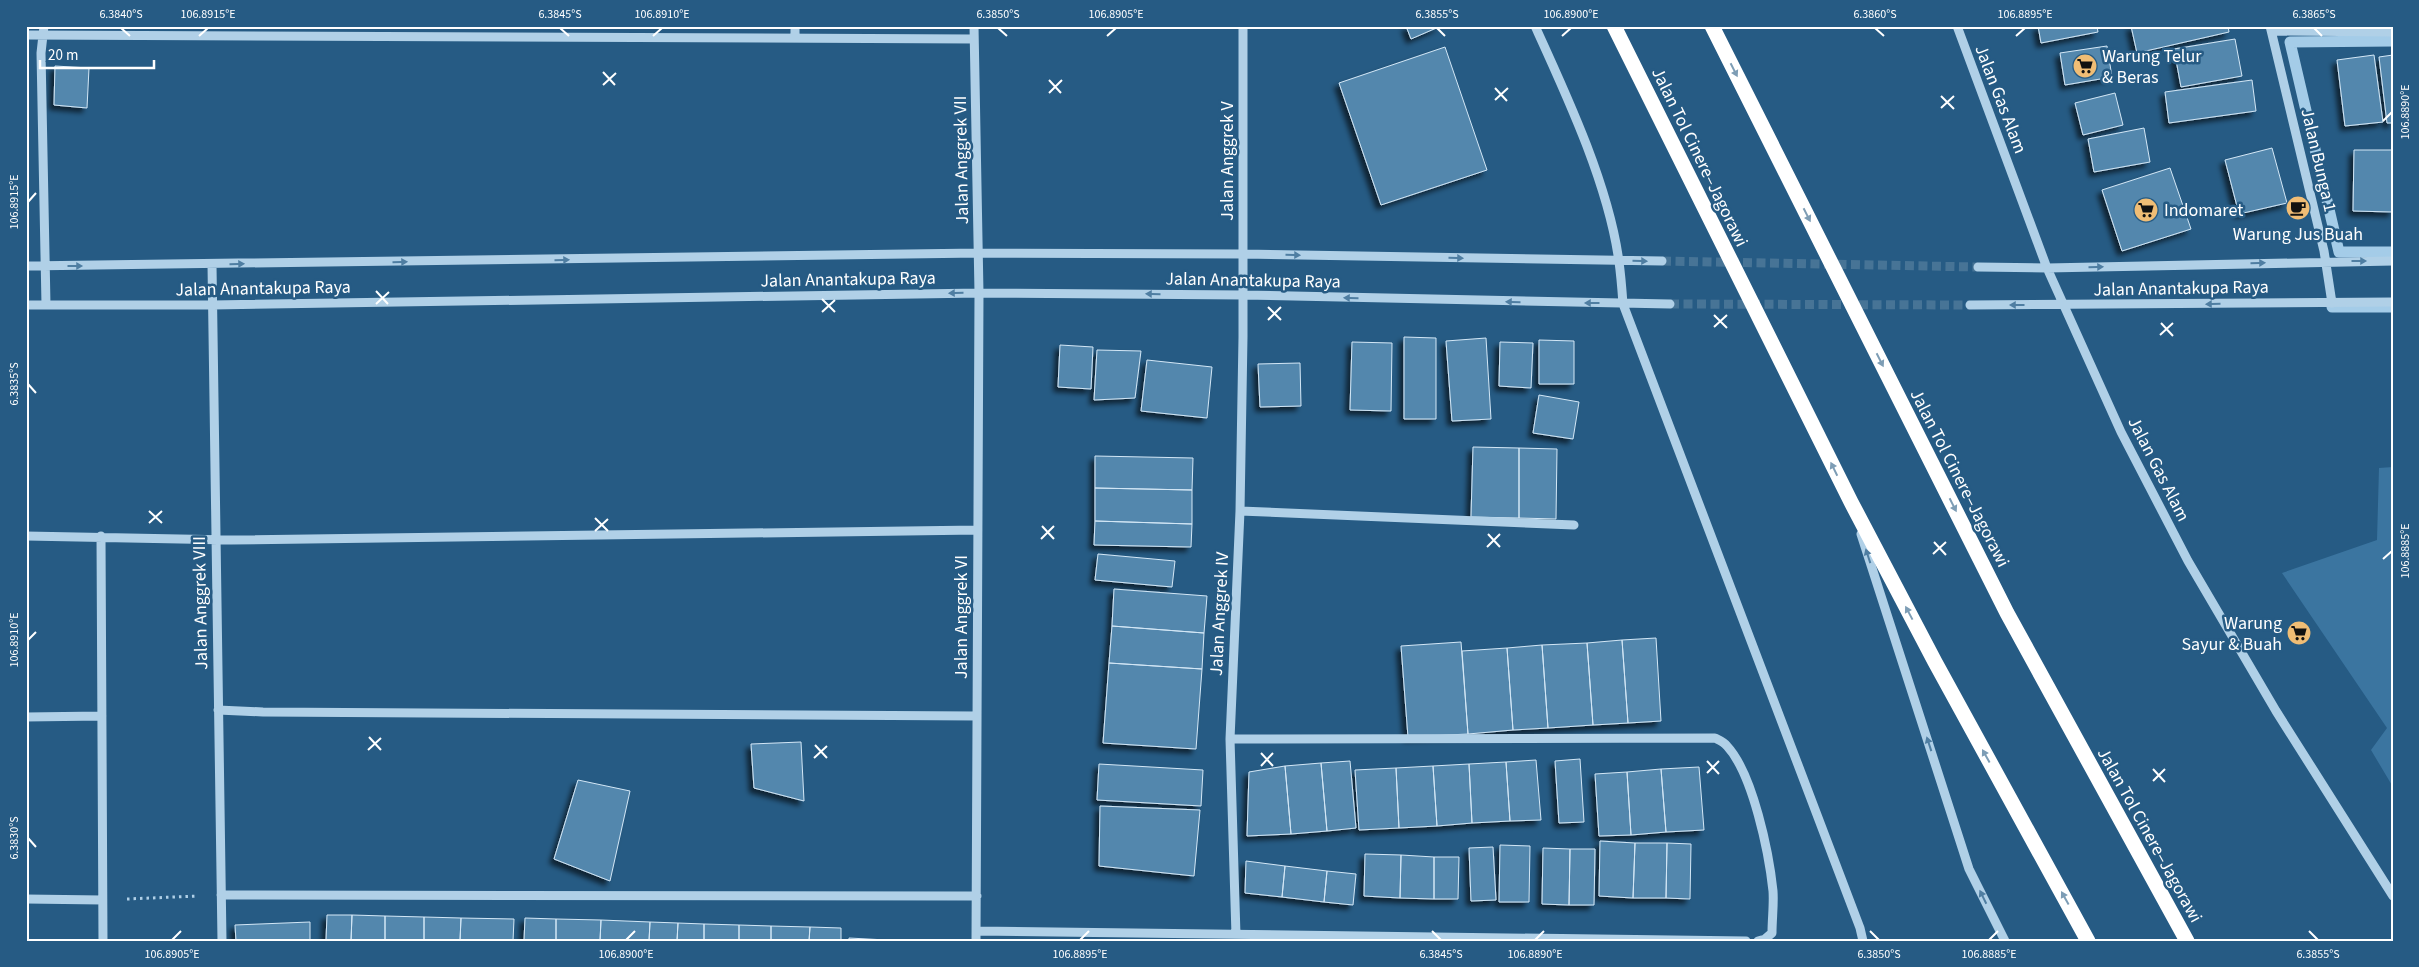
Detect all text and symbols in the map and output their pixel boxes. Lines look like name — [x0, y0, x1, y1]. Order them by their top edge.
text: 6.3840°S — [99, 6, 143, 23]
text: 106.8915°E — [180, 6, 236, 23]
text: 6.3845°S — [538, 6, 582, 23]
text: 106.8910°E — [634, 6, 690, 23]
text: 6.3850°S — [976, 6, 1020, 23]
text: 106.8905°E — [1088, 6, 1144, 23]
text: 6.3855°S — [1415, 6, 1459, 23]
text: 106.8900°E — [1543, 6, 1599, 23]
text: 6.3860°S — [1853, 6, 1897, 23]
text: 106.8895°E — [1997, 6, 2053, 23]
text: 6.3865°S — [2292, 6, 2336, 23]
scale bar — [40, 38, 154, 70]
street label: Jalan Gas Alam — [1968, 41, 2033, 157]
place label: Warung Telur & Beras — [2102, 44, 2202, 90]
text: 20 m — [48, 45, 78, 66]
supermarket icon: Warung Telur & Beras — [2072, 53, 2098, 79]
street label: Jalan Tol Cinere–Jagorawi — [1645, 63, 1754, 251]
one-way arrow — [1730, 63, 1738, 77]
text: 106.8890°E — [2397, 84, 2414, 140]
street label: Jalan Anggrek VII — [948, 95, 975, 225]
street label: Jalan Anggrek V — [1215, 101, 1240, 221]
street label: Jalan Bunga 1 — [2294, 106, 2343, 214]
text: 106.8915°E — [6, 174, 23, 230]
cafe icon: Warung Jus Buah — [2285, 195, 2311, 221]
supermarket icon: Indomaret — [2133, 197, 2159, 223]
place label: Indomaret — [2164, 198, 2243, 223]
one-way arrow — [1803, 208, 1811, 222]
place label: Warung Jus Buah — [2233, 222, 2363, 247]
one-way arrow — [1285, 251, 1301, 259]
one-way arrow — [1448, 254, 1464, 262]
one-way arrow — [555, 255, 571, 263]
one-way arrow — [1633, 257, 1649, 265]
one-way arrow — [2352, 257, 2368, 265]
one-way arrow — [392, 258, 408, 266]
one-way arrow — [2251, 259, 2267, 267]
one-way arrow — [230, 260, 246, 268]
one-way arrow — [67, 262, 83, 270]
one-way arrow — [2088, 263, 2104, 271]
street label: Jalan Anantakupa Raya — [760, 265, 936, 294]
street label: Jalan Anantakupa Raya — [1165, 266, 1341, 295]
street label: Jalan Anantakupa Raya — [175, 274, 351, 303]
street label: Jalan Anantakupa Raya — [2093, 274, 2269, 303]
one-way arrow — [948, 289, 964, 297]
one-way arrow — [1145, 290, 1161, 298]
one-way arrow — [1343, 294, 1359, 302]
one-way arrow — [1505, 298, 1521, 306]
one-way arrow — [1584, 299, 1600, 307]
one-way arrow — [2205, 300, 2221, 308]
one-way arrow — [2009, 301, 2025, 309]
one-way arrow — [1876, 353, 1884, 367]
text: 6.3835°S — [6, 362, 23, 406]
street label: Jalan Tol Cinere–Jagorawi — [1904, 385, 2015, 572]
street label: Jalan Gas Alam — [2121, 413, 2196, 526]
one-way arrow — [1830, 461, 1838, 476]
one-way arrow — [1949, 498, 1957, 513]
text: 106.8885°E — [2397, 523, 2414, 579]
street label: Jalan Anggrek VIII — [187, 536, 214, 670]
one-way arrow — [1864, 548, 1872, 563]
street label: Jalan Anggrek IV — [1204, 551, 1235, 677]
street label: Jalan Anggrek VI — [949, 555, 974, 679]
one-way arrow — [1905, 606, 1913, 620]
place label: Warung Sayur & Buah — [2181, 611, 2282, 657]
text: 106.8910°E — [6, 612, 23, 668]
supermarket icon: Warung Sayur & Buah — [2286, 620, 2312, 646]
one-way arrow — [1925, 736, 1933, 751]
street label: Jalan Tol Cinere–Jagorawi — [2091, 743, 2208, 927]
one-way arrow — [1982, 749, 1991, 762]
text: 6.3830°S — [6, 816, 23, 860]
one-way arrow — [1979, 890, 1987, 904]
one-way arrow — [2061, 891, 2069, 905]
text: 106.8905°E — [144, 946, 200, 963]
text: 106.8900°E — [598, 946, 654, 963]
text: 106.8895°E — [1052, 946, 1108, 963]
text: 6.3845°S — [1419, 946, 1463, 963]
text: 106.8890°E — [1507, 946, 1563, 963]
text: 6.3850°S — [1857, 946, 1901, 963]
text: 106.8885°E — [1961, 946, 2017, 963]
text: 6.3855°S — [2296, 946, 2340, 963]

